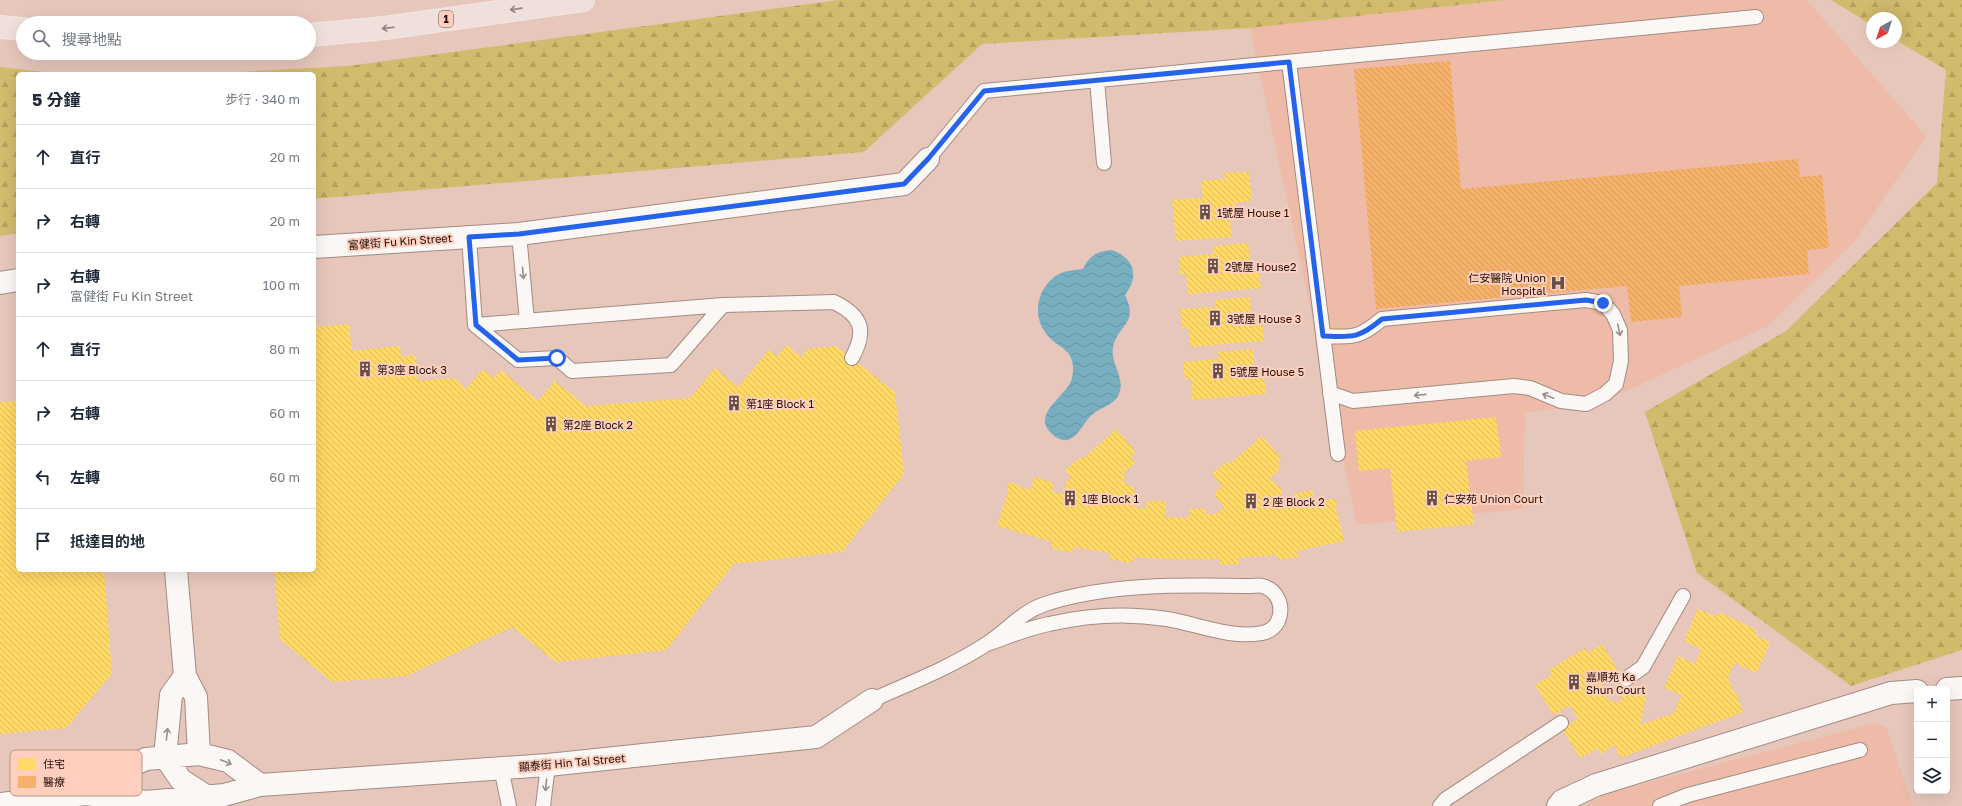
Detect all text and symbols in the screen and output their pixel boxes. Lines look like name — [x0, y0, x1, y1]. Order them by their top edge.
one-way arrow — [510, 5, 523, 13]
road number: 1 — [439, 11, 453, 27]
north arrow — [1866, 12, 1902, 48]
search box — [16, 16, 316, 60]
one-way arrow — [382, 24, 395, 31]
icon: search — [30, 27, 52, 49]
text: 搜尋地點 — [62, 30, 122, 48]
text: 5 分鐘 — [32, 89, 81, 110]
text: 步行 · 340 m — [225, 91, 300, 107]
icon: ahead — [32, 146, 54, 168]
text: 直行 — [70, 148, 100, 166]
text: 20 m — [270, 149, 300, 165]
building icon: 1號屋 House 1 — [1196, 203, 1214, 221]
place label: 1號屋 House 1 — [1217, 206, 1289, 219]
icon: right — [32, 210, 54, 232]
text: 右轉 — [70, 212, 100, 230]
text: 20 m — [270, 213, 300, 229]
street label: 富健街 Fu Kin Street — [348, 231, 452, 251]
building icon: 2號屋 House2 — [1204, 257, 1222, 275]
place label: 2號屋 House2 — [1225, 260, 1296, 273]
one-way arrow — [519, 266, 526, 279]
text: 右轉 — [70, 267, 100, 285]
place label: 仁安醫院 Union Hospital — [1468, 271, 1546, 297]
icon: right — [32, 274, 54, 296]
hospital icon: 仁安醫院 Union Hospital — [1549, 274, 1567, 292]
text: 100 m — [263, 277, 300, 293]
text: 富健街 Fu Kin Street — [70, 288, 193, 304]
route end — [1594, 294, 1612, 312]
building icon: 3號屋 House 3 — [1206, 309, 1224, 327]
place label: 3號屋 House 3 — [1227, 312, 1301, 325]
one-way arrow — [1615, 323, 1623, 336]
icon: ahead — [32, 338, 54, 360]
text: 直行 — [70, 340, 100, 358]
text: 80 m — [269, 341, 300, 357]
route start — [548, 349, 566, 367]
building icon: 第3座 Block 3 — [356, 360, 374, 378]
building icon: 5號屋 House 5 — [1209, 362, 1227, 380]
place label: 第3座 Block 3 — [377, 363, 447, 376]
place label: 5號屋 House 5 — [1230, 365, 1304, 378]
one-way arrow — [1414, 391, 1427, 398]
one-way arrow — [1543, 391, 1555, 399]
building icon: 第1座 Block 1 — [725, 394, 743, 412]
place label: 第1座 Block 1 — [746, 397, 814, 410]
icon: right — [32, 402, 54, 424]
text: 右轉 — [70, 404, 100, 422]
text: 60 m — [269, 405, 300, 421]
building icon: 第2座 Block 2 — [542, 415, 560, 433]
place label: 第2座 Block 2 — [563, 418, 633, 431]
icon: left — [32, 466, 54, 488]
text: 左轉 — [70, 468, 100, 486]
text: 60 m — [269, 469, 300, 485]
building icon: 1座 Block 1 — [1061, 489, 1079, 507]
building icon: 仁安苑 Union Court — [1423, 489, 1441, 507]
place label: 1座 Block 1 — [1082, 492, 1139, 505]
building icon: 2 座 Block 2 — [1242, 492, 1260, 510]
place label: 仁安苑 Union Court — [1444, 492, 1543, 505]
place label: 2 座 Block 2 — [1263, 495, 1325, 508]
icon: arrive — [32, 530, 54, 552]
text: 抵達目的地 — [70, 532, 145, 550]
place label: 嘉順苑 Ka Shun Court — [1586, 670, 1646, 696]
building icon: 嘉順苑 Ka Shun Court — [1565, 673, 1583, 691]
map controls — [1914, 686, 1950, 794]
button: + — [1914, 686, 1950, 722]
button: − — [1914, 722, 1950, 758]
one-way arrow — [164, 728, 171, 741]
legend — [10, 750, 142, 796]
street label: 顯泰街 Hin Tai Street — [518, 751, 626, 773]
text: 住宅 — [43, 757, 65, 770]
one-way arrow — [219, 758, 231, 766]
button: layers — [1914, 758, 1950, 794]
text: 醫療 — [43, 775, 65, 788]
one-way arrow — [542, 778, 549, 791]

